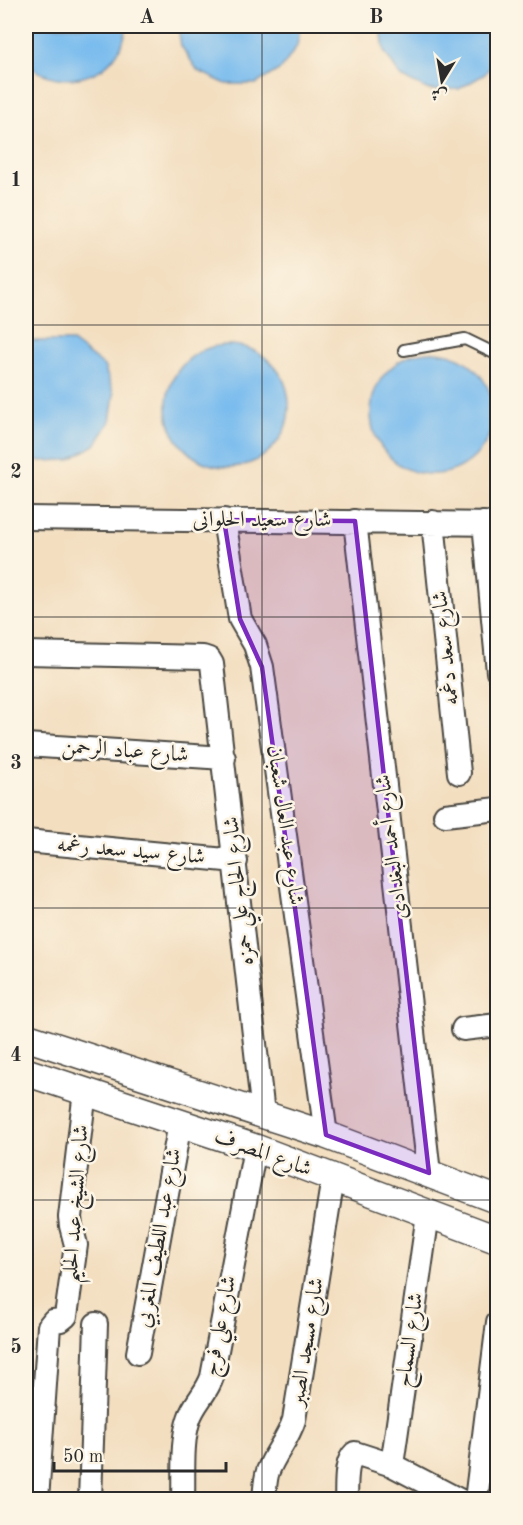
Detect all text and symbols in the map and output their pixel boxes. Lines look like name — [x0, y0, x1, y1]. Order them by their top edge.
text: A — [139, 8, 155, 28]
text: B — [369, 8, 383, 28]
north arrow — [412, 51, 472, 111]
text: ش — [430, 84, 449, 103]
text: 1 — [10, 171, 22, 191]
text: 2 — [10, 463, 22, 483]
street label: شارع سعيد الحلوانى — [193, 509, 331, 537]
street label: شارع سعد دغمه — [428, 589, 469, 707]
street label: شارع عباد الرحمن — [61, 736, 189, 772]
street label: شارع عبد العال شعبان — [257, 744, 307, 907]
text: 3 — [10, 754, 22, 774]
street label: شارع أحمد البغدادى — [366, 772, 418, 922]
street label: شارع الحاج علي حمزه — [220, 814, 267, 967]
street label: شارع سيد سعد رغمه — [56, 833, 206, 874]
text: 4 — [10, 1046, 22, 1066]
street label: شارع الشيخ عبد الحليم — [59, 1124, 101, 1285]
street label: شارع المصرف — [209, 1125, 315, 1186]
street label: شارع عبد اللطيف المغربي — [132, 1147, 192, 1330]
street label: شارع علي فرج — [199, 1274, 249, 1380]
street label: شارع مسجد الصبر — [286, 1276, 334, 1411]
street label: شارع السماح — [392, 1291, 434, 1390]
text: 5 — [10, 1337, 22, 1358]
scale bar — [54, 1435, 226, 1473]
text: 50 m — [63, 1448, 103, 1466]

